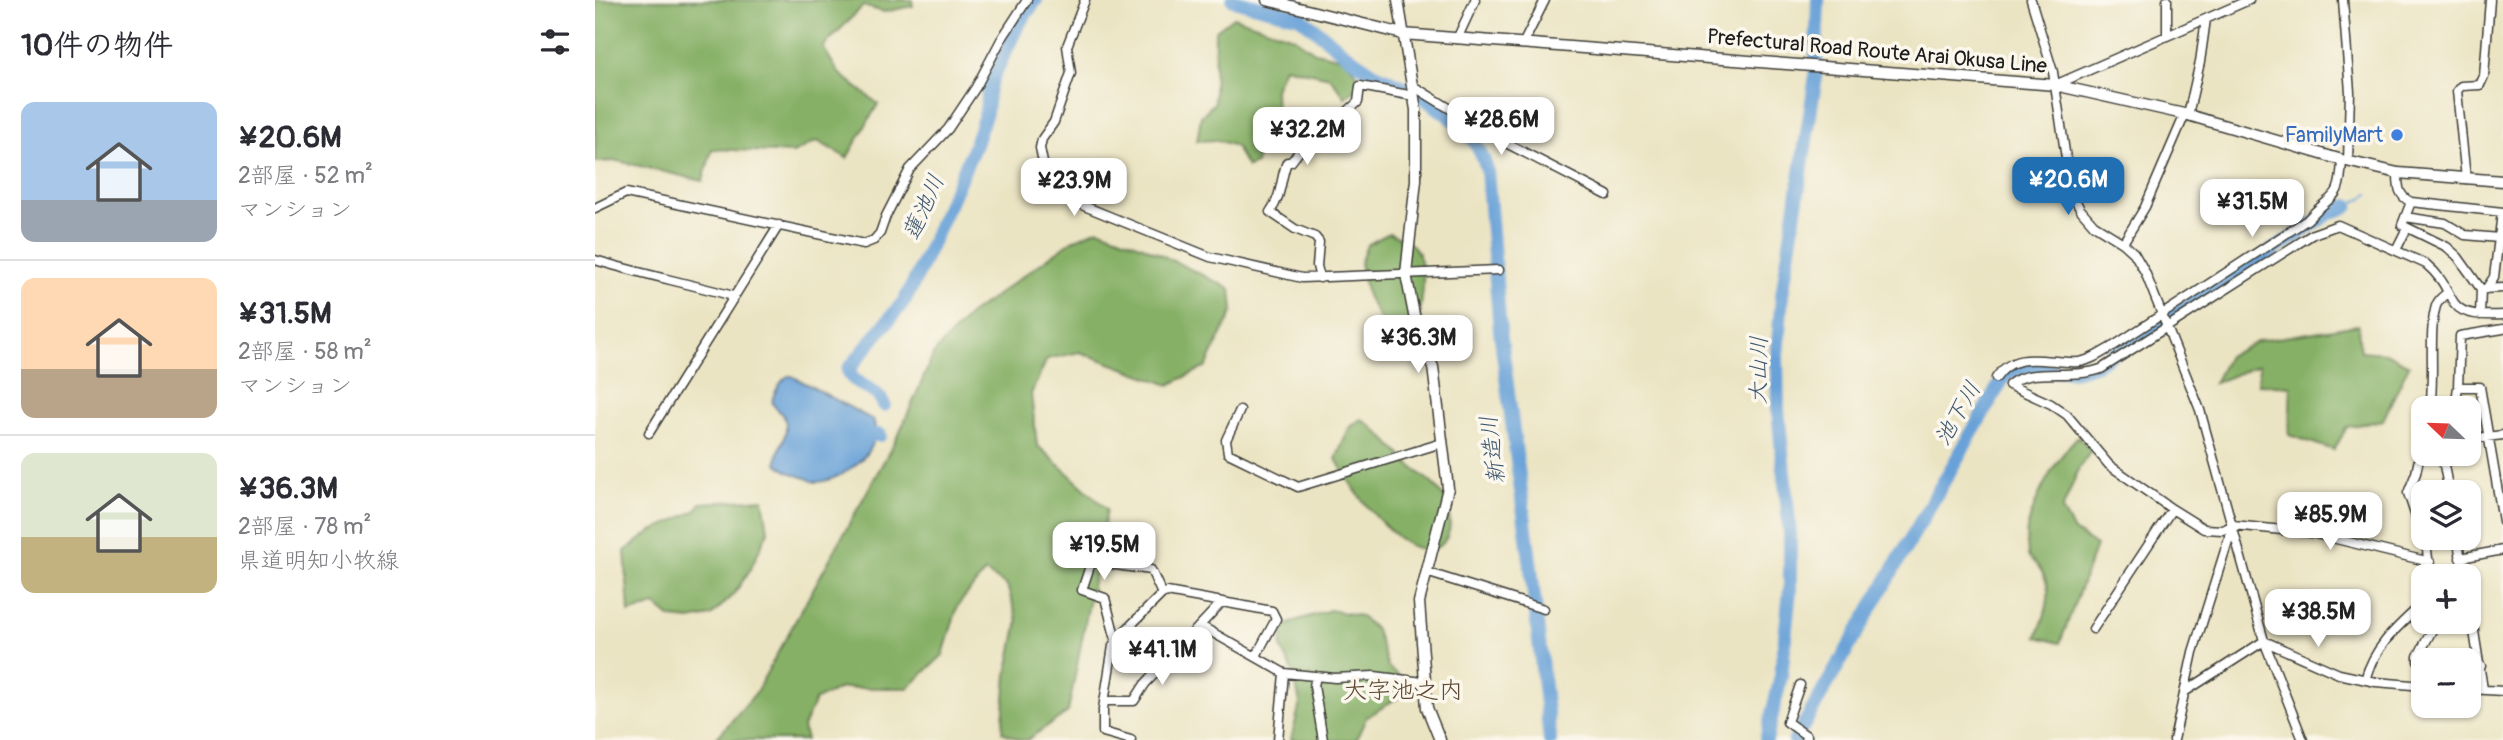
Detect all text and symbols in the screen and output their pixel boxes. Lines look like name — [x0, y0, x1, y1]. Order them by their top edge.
icon: filters — [536, 23, 574, 61]
street label: Prefectural Road Route Arai Okusa Line — [1706, 23, 2049, 80]
text: 10件の物件 — [21, 27, 173, 64]
pin: ¥28.6M — [1444, 97, 1558, 157]
text: ¥28.6M — [1463, 105, 1539, 134]
pin: ¥32.2M — [1250, 108, 1364, 167]
text: ¥32.2M — [1269, 115, 1345, 144]
text: ¥20.6M — [238, 119, 342, 156]
place label: FamilyMart — [2285, 122, 2384, 149]
marker: FamilyMart — [2389, 127, 2405, 143]
icon: home — [77, 130, 161, 214]
pin: ¥23.9M — [1017, 158, 1131, 218]
pin: ¥20.6M — [2011, 158, 2125, 217]
text: 2部屋 · 52 m² — [238, 161, 373, 190]
text: ¥20.6M — [2028, 165, 2108, 194]
text: ¥23.9M — [1037, 166, 1111, 195]
water label: 蓮池川 — [896, 170, 951, 245]
pin: ¥31.5M — [2195, 180, 2309, 239]
text: ¥31.5M — [2216, 187, 2288, 216]
text: マンション — [238, 195, 352, 224]
text: ¥31.5M — [238, 295, 332, 332]
icon: home — [77, 306, 161, 390]
pin: ¥36.3M — [1361, 316, 1475, 375]
text: ¥36.3M — [1380, 323, 1456, 352]
water label: 大山川 — [1743, 335, 1774, 405]
text: 2部屋 · 58 m² — [238, 337, 372, 366]
text: マンション — [238, 371, 352, 400]
water label: 池下川 — [1928, 376, 1987, 450]
north arrow — [2411, 396, 2481, 466]
map controls — [2411, 396, 2481, 718]
water label: 新造川 — [1474, 414, 1511, 486]
text: ¥36.3M — [238, 470, 338, 507]
button: layers — [2411, 480, 2481, 550]
icon: home — [77, 481, 161, 565]
pin: ¥85.9M — [2273, 492, 2387, 552]
text: ¥85.9M — [2293, 500, 2367, 529]
text: 2部屋 · 78 m² — [238, 512, 371, 541]
pin: ¥19.5M — [1047, 522, 1161, 582]
text: ¥19.5M — [1069, 530, 1139, 559]
text: 県道明知小牧線 — [238, 546, 399, 575]
button: + — [2411, 564, 2481, 634]
pin: ¥38.5M — [2261, 590, 2375, 649]
text: ¥38.5M — [2281, 597, 2355, 626]
pin: ¥41.1M — [1105, 628, 1219, 687]
text: ¥41.1M — [1128, 635, 1196, 664]
button: − — [2411, 648, 2481, 718]
district label: 大字池之内 — [1343, 676, 1463, 705]

